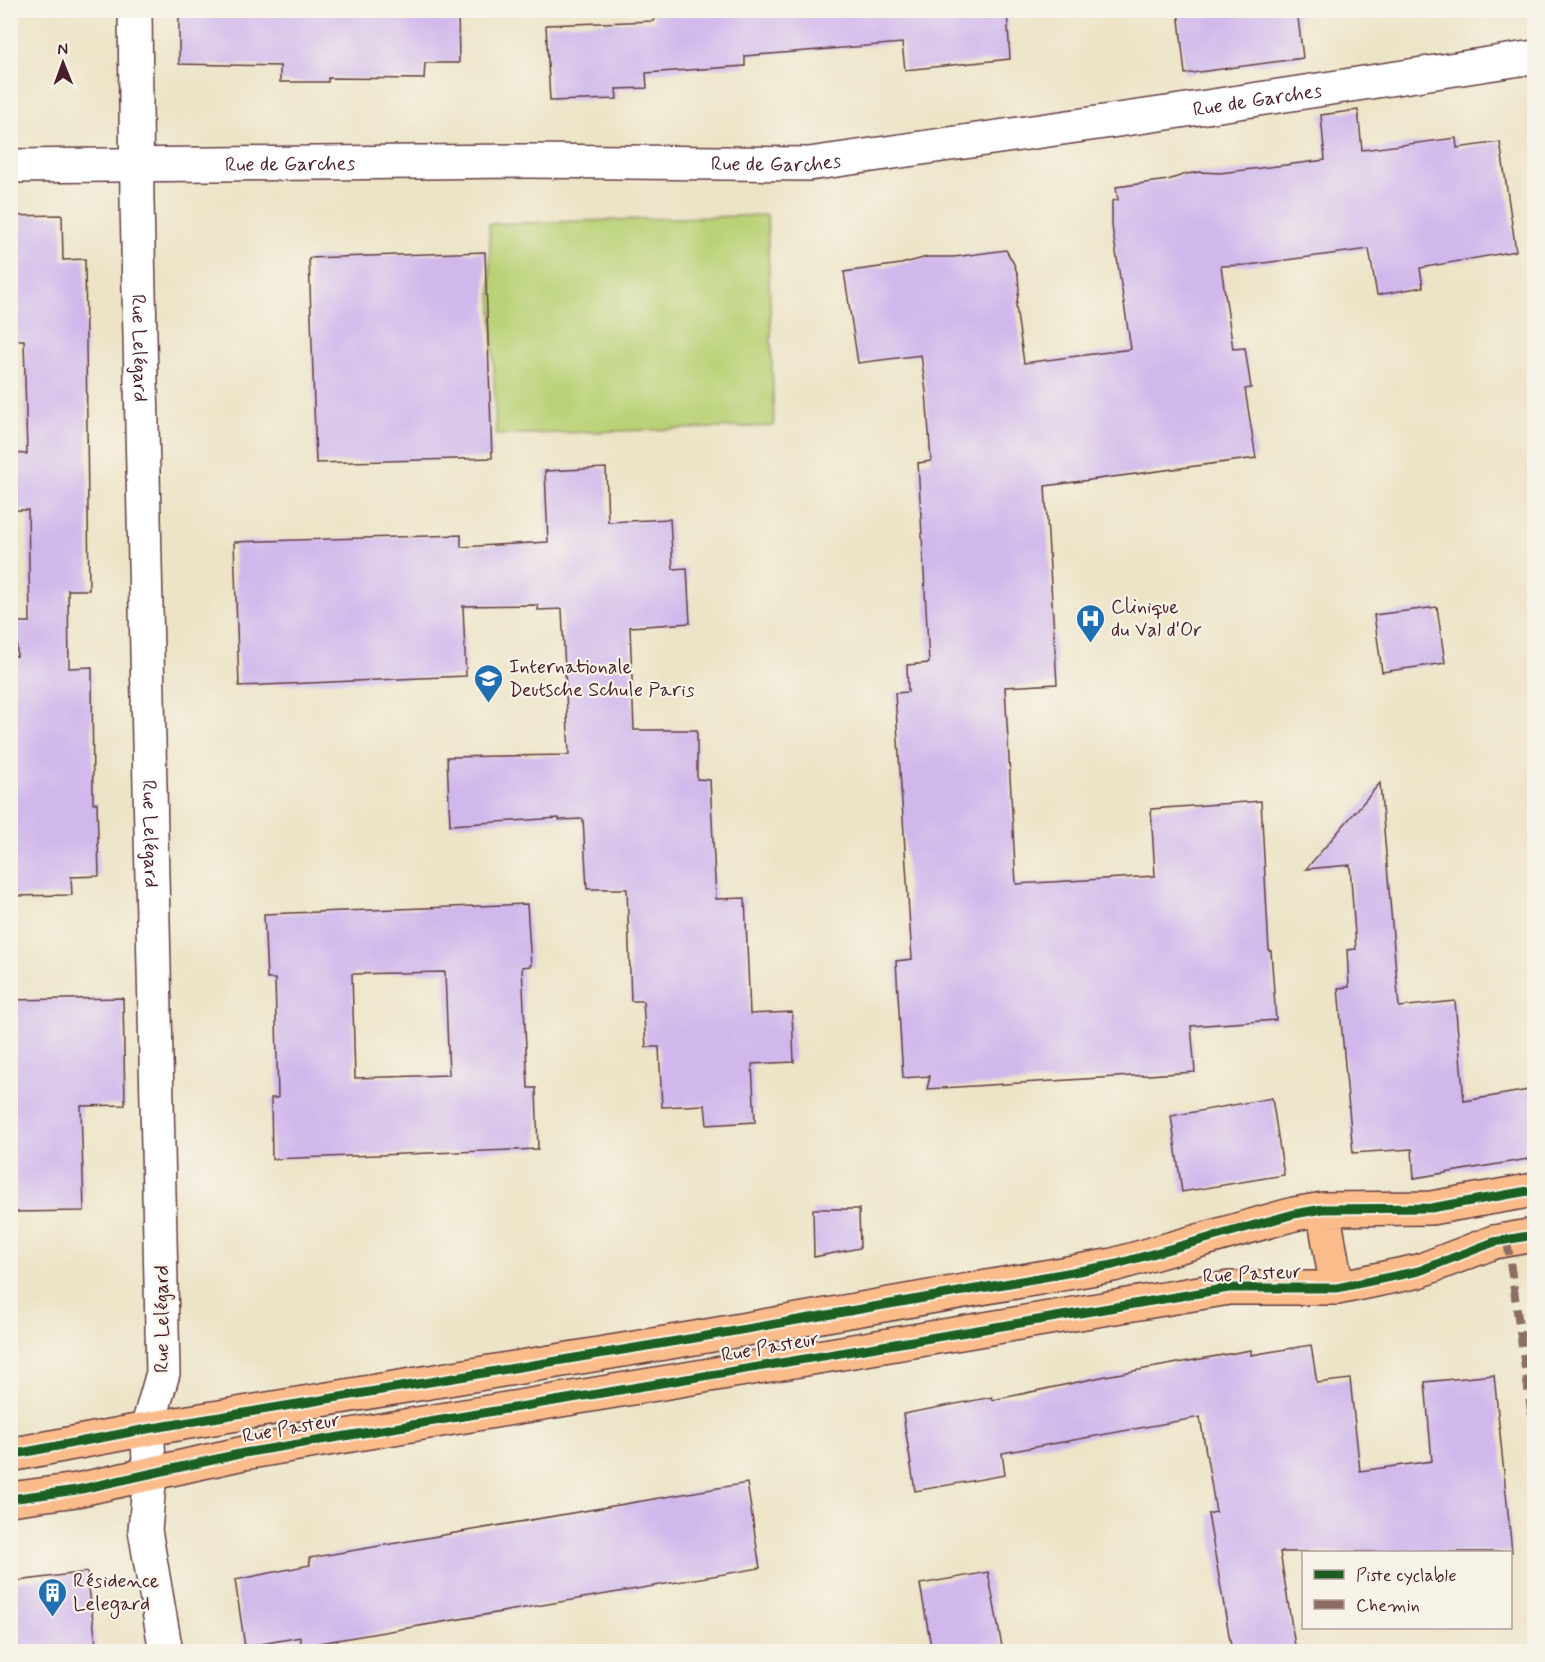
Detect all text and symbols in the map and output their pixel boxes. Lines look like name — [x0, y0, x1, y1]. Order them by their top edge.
north arrow — [33, 33, 93, 93]
text: N — [57, 39, 68, 60]
street label: Rue de Garches — [1191, 78, 1324, 124]
street label: Rue de Garches — [711, 148, 843, 180]
street label: Rue de Garches — [225, 151, 355, 179]
street label: Rue Lelégard — [124, 294, 153, 402]
place label: Clinique du Val d'Or — [1111, 594, 1202, 644]
hospital icon: Clinique du Val d'Or — [1074, 602, 1106, 644]
place label: Internationale Deutsche Schule Paris — [509, 654, 695, 704]
school or university icon: Internationale Deutsche Schule Paris — [472, 662, 504, 704]
street label: Rue Lelégard — [135, 780, 164, 888]
street label: Rue Pasteur — [1202, 1258, 1302, 1291]
street label: Rue Lelégard — [149, 1265, 176, 1373]
street label: Rue Pasteur — [719, 1326, 821, 1369]
street label: Rue Pasteur — [240, 1407, 342, 1450]
legend — [1302, 1551, 1512, 1629]
text: Piste cyclable — [1356, 1564, 1457, 1588]
place label: Résidence Lelegard — [73, 1568, 159, 1619]
building icon: Résidence Lelegard — [36, 1576, 68, 1618]
text: Chemin — [1356, 1594, 1420, 1618]

